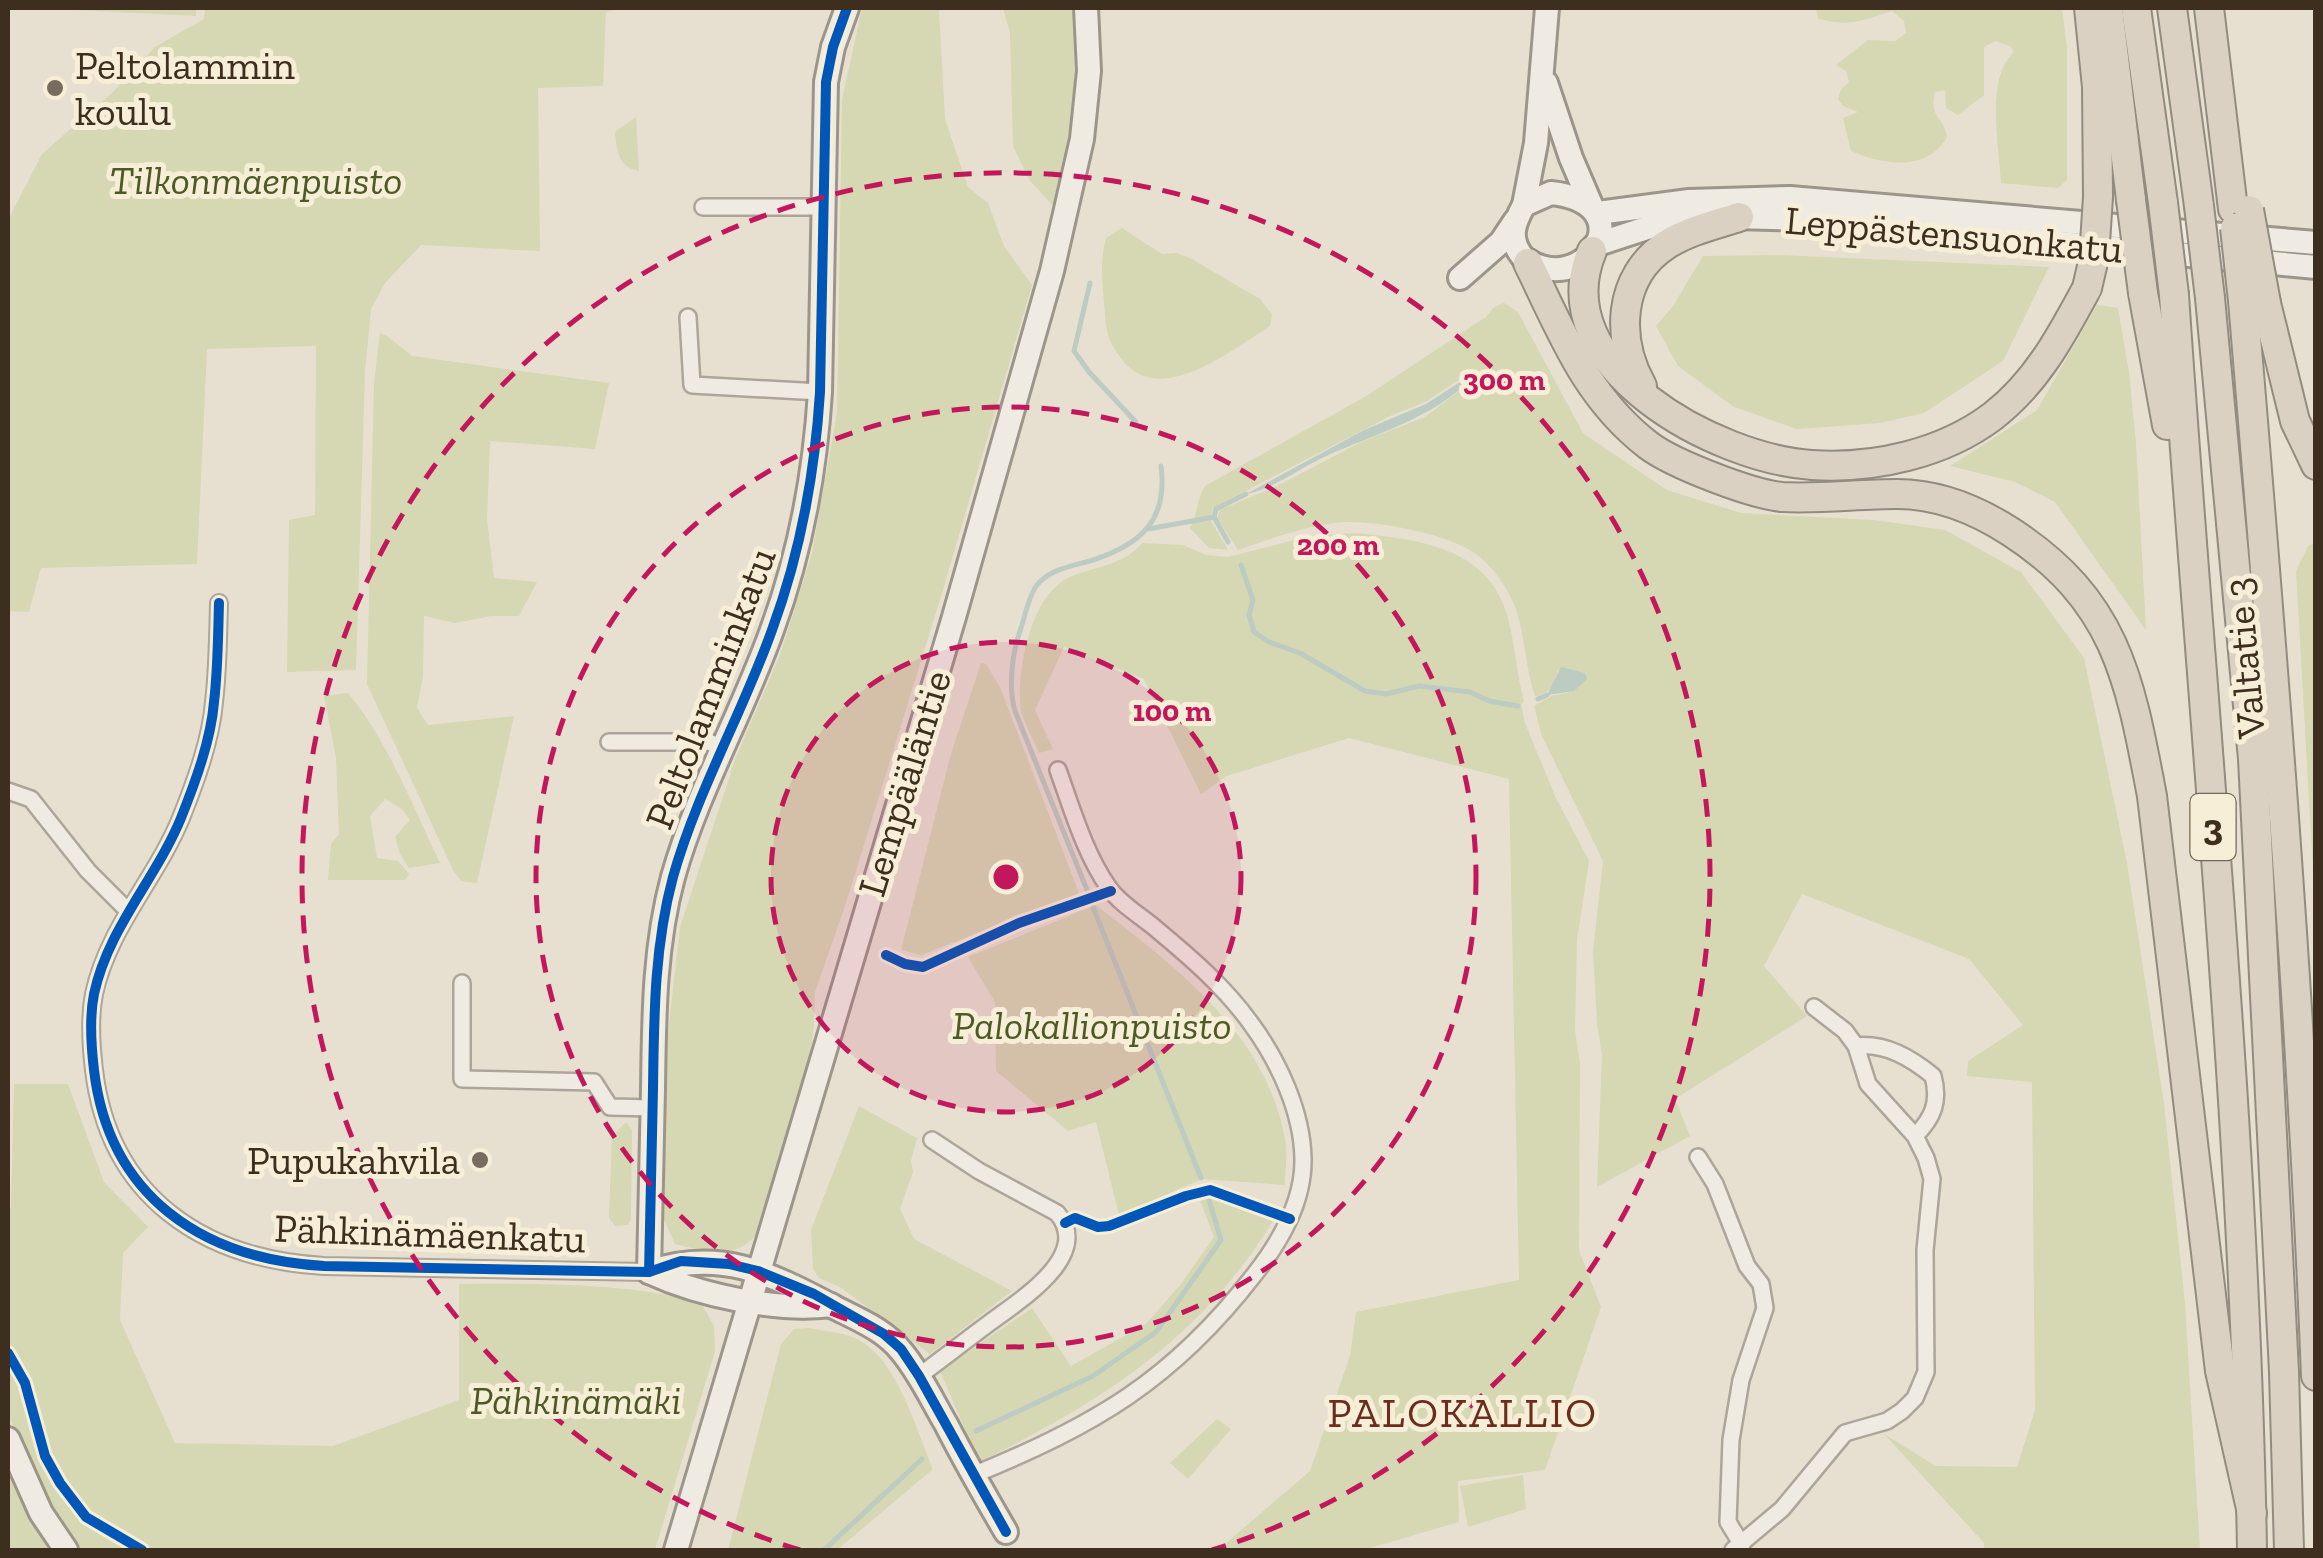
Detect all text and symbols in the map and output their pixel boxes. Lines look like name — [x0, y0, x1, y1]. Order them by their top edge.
place label: Peltolammin koulu — [75, 41, 295, 135]
marker: Peltolammin koulu — [44, 77, 66, 99]
park label: Tilkonmäenpuisto — [110, 156, 402, 204]
street label: Leppästensuonkatu — [1783, 195, 2125, 273]
text: 300 m — [1463, 362, 1545, 398]
text: 200 m — [1297, 527, 1379, 563]
street label: Peltolamminkatu — [634, 541, 786, 835]
street label: Valtatie 3 — [2213, 576, 2275, 741]
street label: Lempääläntie — [847, 664, 961, 902]
text: 100 m — [1133, 693, 1211, 729]
road number: 3 — [2190, 794, 2236, 860]
centre of rings — [988, 859, 1024, 895]
park label: Palokallionpuisto — [952, 1001, 1232, 1049]
place label: Pupukahvila — [247, 1136, 460, 1184]
marker: Pupukahvila — [469, 1149, 491, 1171]
street label: Pähkinämäenkatu — [273, 1204, 587, 1262]
park label: Pähkinämäki — [471, 1376, 682, 1424]
district label: PALOKALLIO — [1328, 1387, 1598, 1438]

